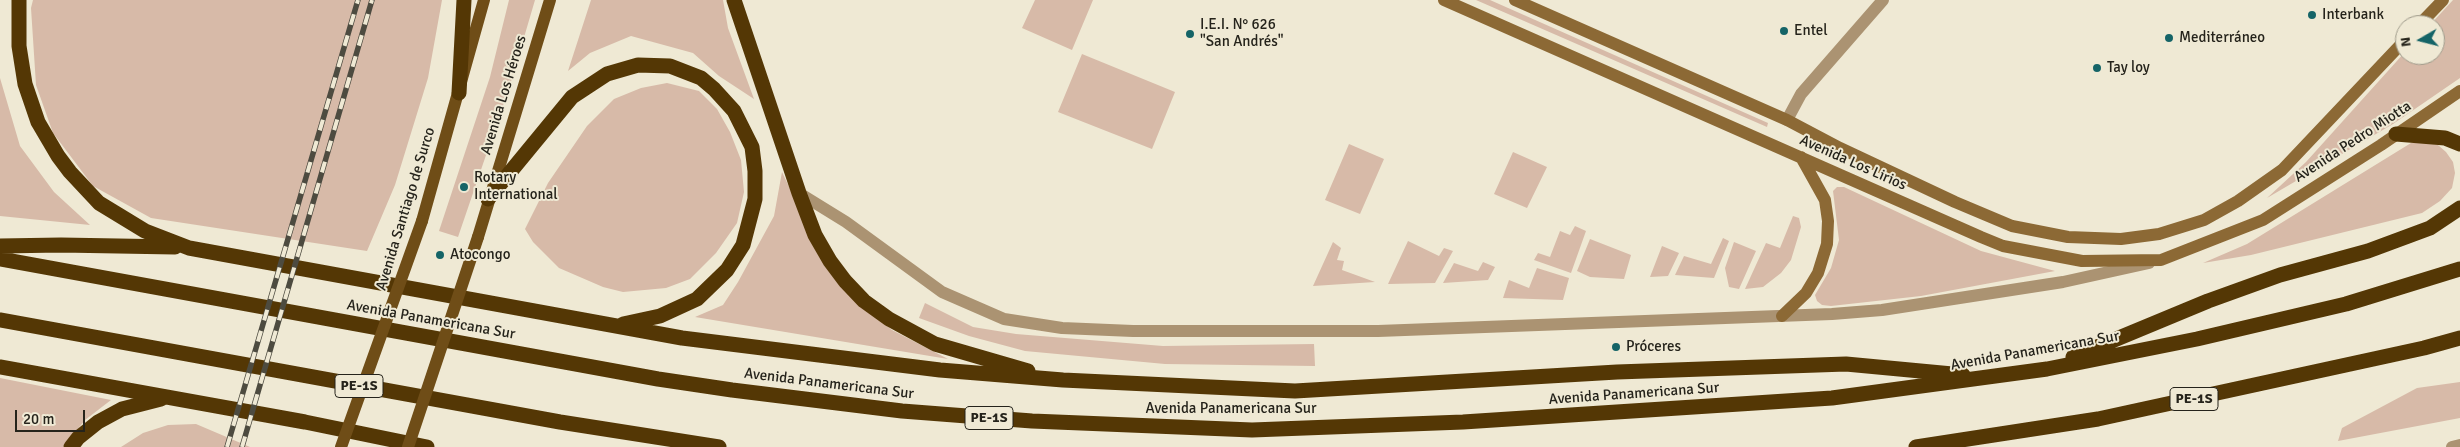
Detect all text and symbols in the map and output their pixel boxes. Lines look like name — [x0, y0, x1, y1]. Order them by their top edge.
place label: Interbank — [2322, 6, 2384, 24]
marker: Interbank — [2306, 9, 2318, 21]
north arrow — [2395, 15, 2445, 65]
place label: I.E.I. N° 626 "San Andrés" — [1200, 16, 1284, 51]
place label: Entel — [1794, 22, 1828, 40]
marker: Entel — [1778, 25, 1790, 37]
marker: I.E.I. N° 626 "San Andrés" — [1184, 28, 1196, 40]
place label: Mediterráneo — [2179, 29, 2265, 47]
marker: Mediterráneo — [2163, 32, 2175, 44]
street label: Avenida Los Héroes — [477, 33, 531, 157]
text: N — [2397, 36, 2415, 48]
place label: Tay loy — [2107, 59, 2150, 77]
marker: Tay loy — [2091, 62, 2103, 74]
street label: Avenida Pedro Miotta — [2291, 97, 2415, 187]
street label: Avenida Santiago de Surco — [373, 125, 439, 293]
street label: Avenida Los Lirios — [1797, 131, 1909, 195]
place label: Rotary International — [474, 169, 558, 204]
marker: Rotary International — [458, 181, 470, 193]
place label: Atocongo — [450, 246, 511, 264]
marker: Atocongo — [434, 249, 446, 261]
street label: Avenida Panamericana Sur — [345, 296, 517, 344]
street label: Avenida Panamericana Sur — [1949, 327, 2121, 375]
place label: Próceres — [1626, 338, 1681, 356]
marker: Próceres — [1610, 341, 1622, 353]
street label: Avenida Panamericana Sur — [743, 365, 915, 403]
road number: PE-1S — [335, 374, 383, 398]
street label: Avenida Panamericana Sur — [1548, 379, 1720, 409]
road number: PE-1S — [2170, 388, 2218, 410]
scale bar — [18, 400, 88, 432]
street label: Avenida Panamericana Sur — [1146, 400, 1316, 418]
road number: PE-1S — [965, 406, 1013, 429]
text: 20 m — [23, 410, 54, 428]

